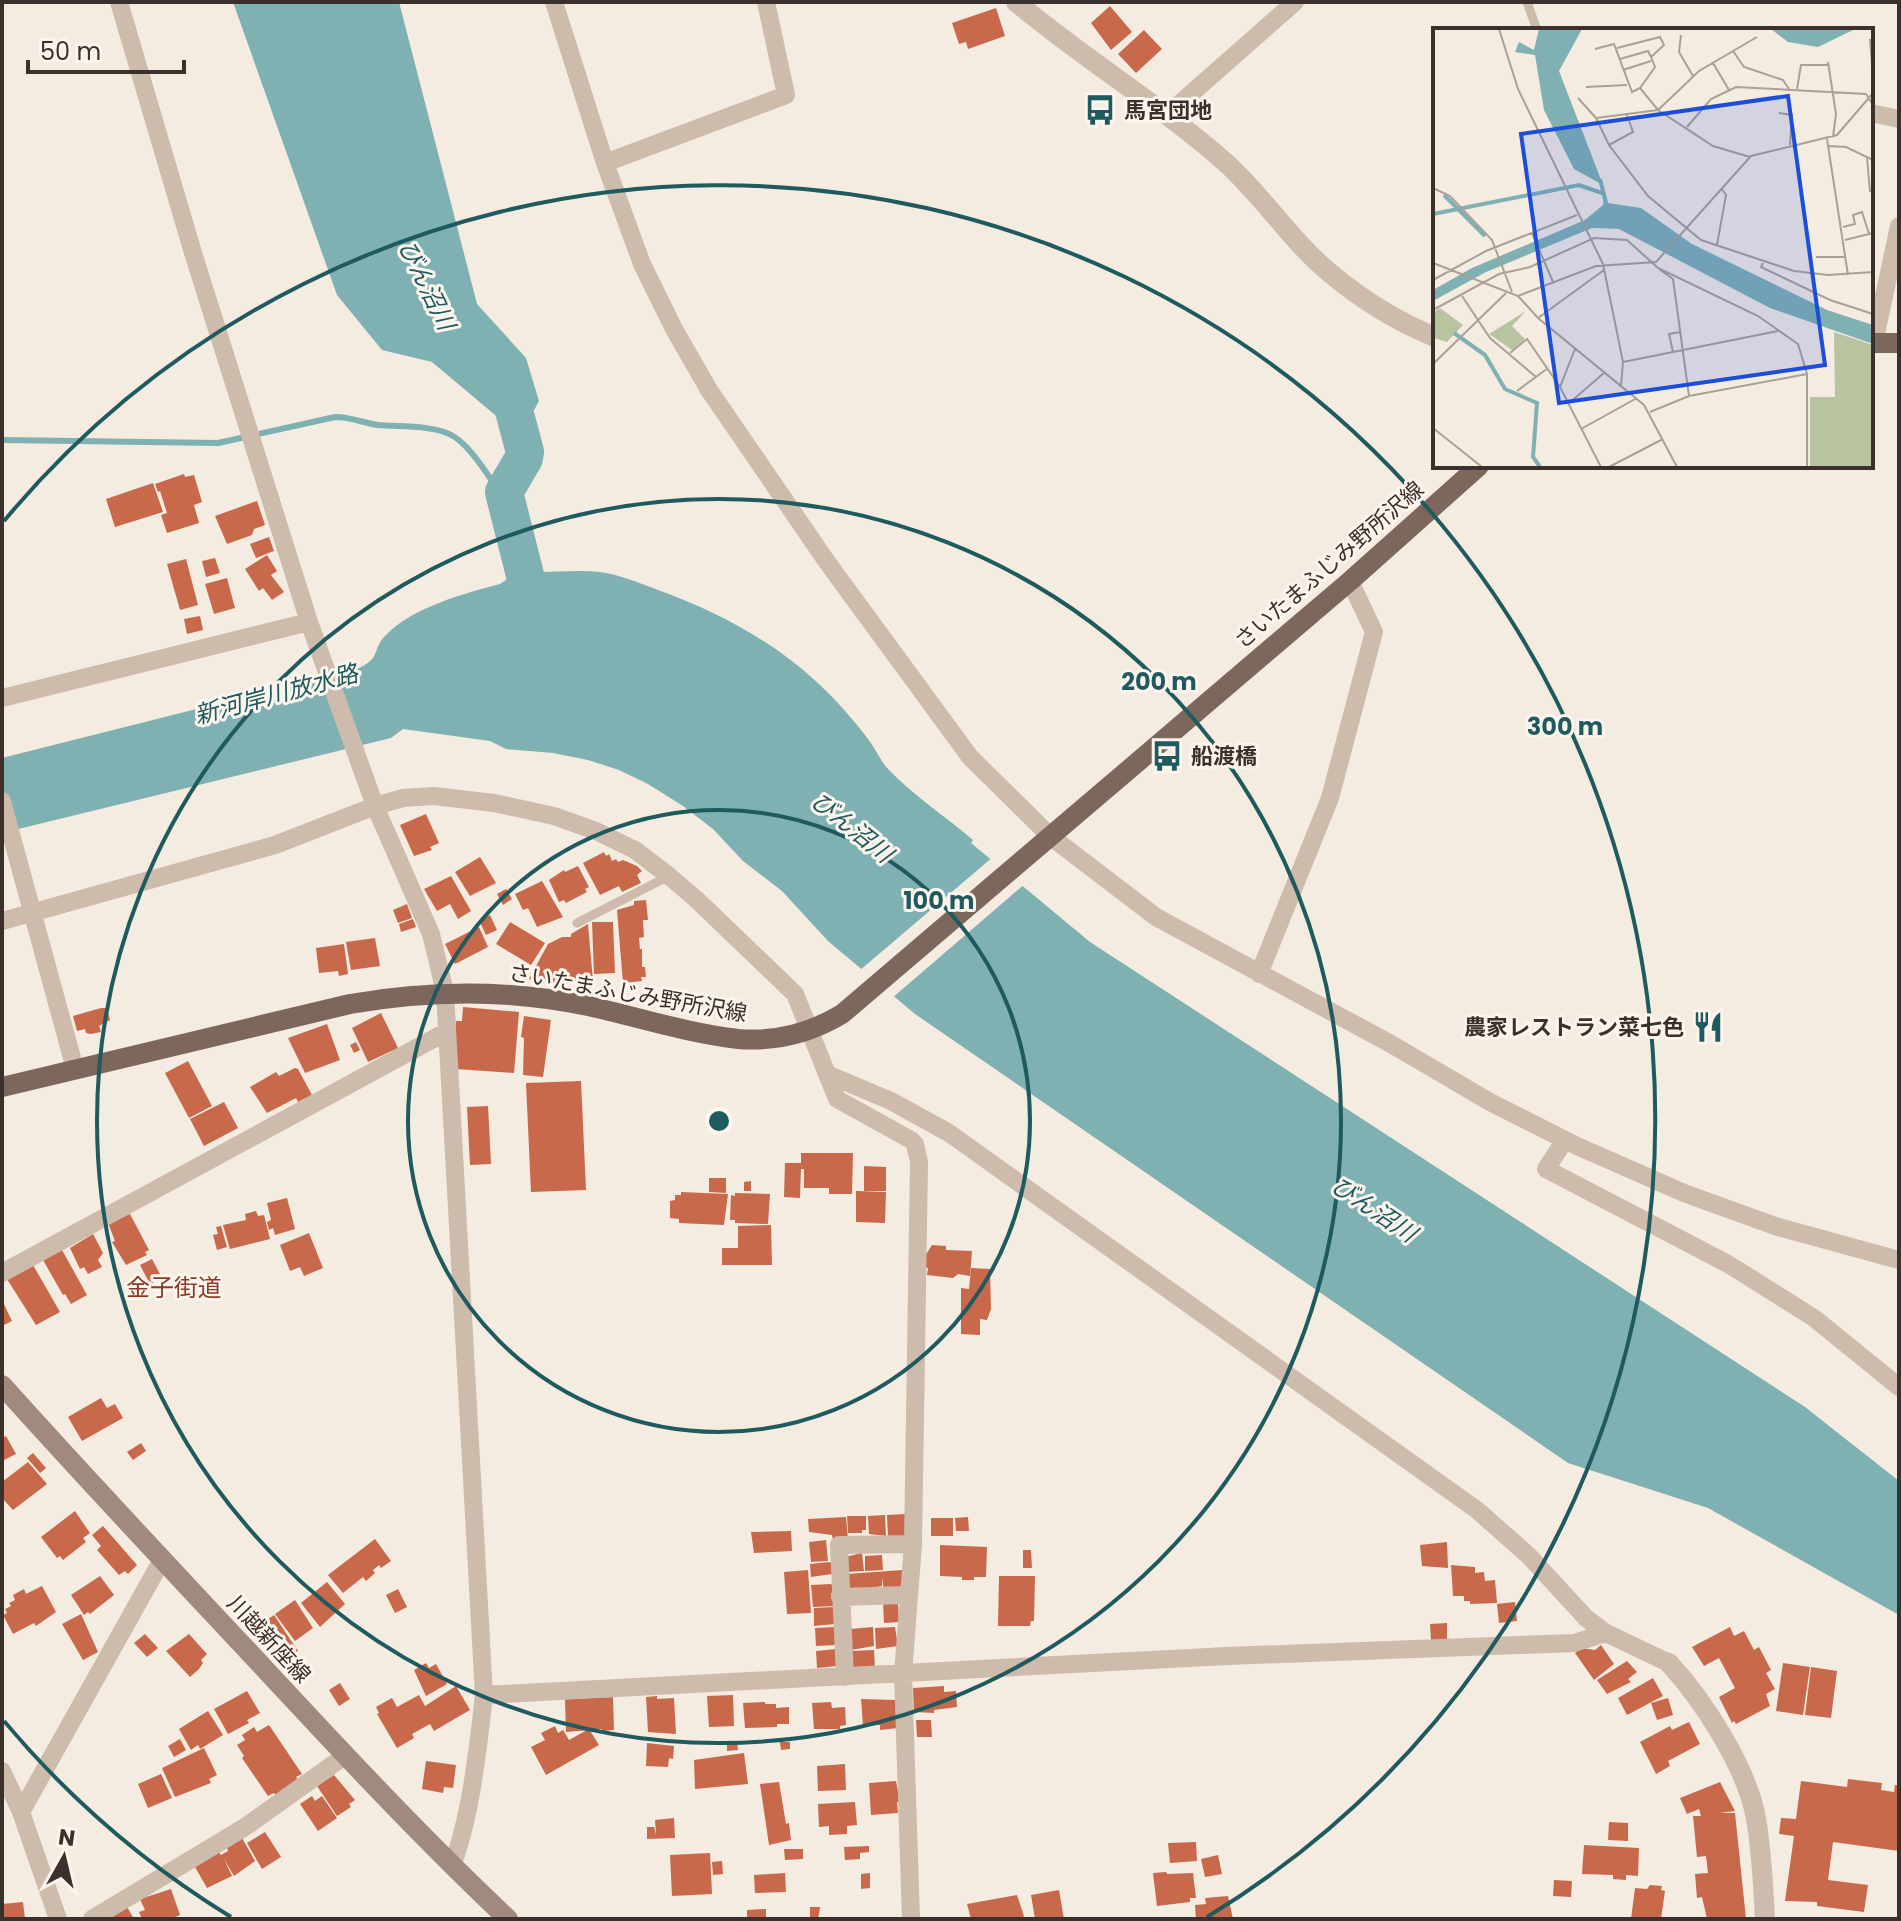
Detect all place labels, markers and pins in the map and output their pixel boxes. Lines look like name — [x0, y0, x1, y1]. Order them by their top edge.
bus stop icon: 馬宮団地 — [1083, 93, 1117, 127]
place label: 馬宮団地 — [1124, 95, 1212, 126]
bus stop icon: 船渡橋 — [1150, 739, 1184, 773]
place label: 船渡橋 — [1191, 741, 1257, 772]
restaurant icon: 農家レストラン菜七色 — [1691, 1010, 1725, 1044]
place label: 農家レストラン菜七色 — [1464, 1012, 1684, 1043]
centre of rings — [705, 1107, 733, 1135]

